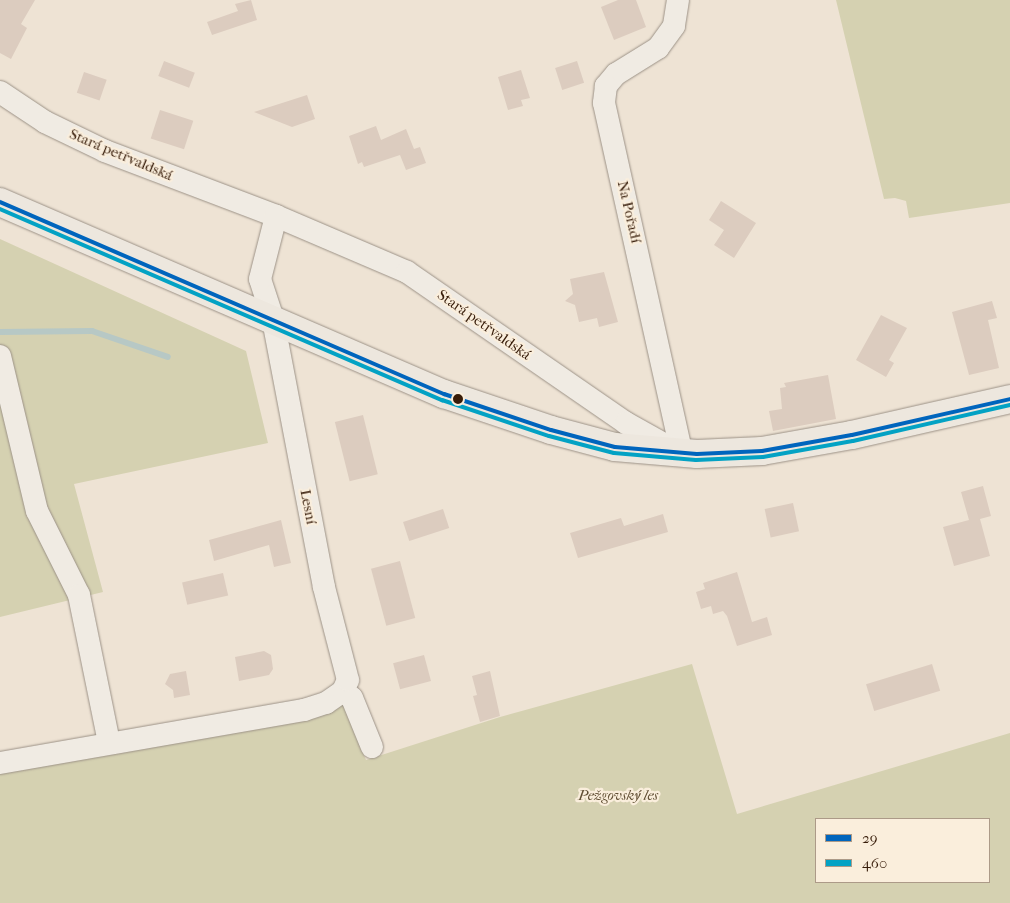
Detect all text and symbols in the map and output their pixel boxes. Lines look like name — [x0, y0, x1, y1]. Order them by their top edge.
street label: Stará petřvaldská — [67, 125, 175, 185]
street label: Na Pořadí — [613, 179, 645, 245]
street label: Stará petřvaldská — [434, 286, 534, 364]
unlabelled marker — [453, 394, 463, 404]
street label: Lesní — [296, 488, 320, 526]
park label: Pežgovský les — [578, 787, 658, 805]
legend — [815, 818, 990, 883]
text: 29 — [862, 829, 878, 847]
text: 460 — [862, 854, 887, 872]

